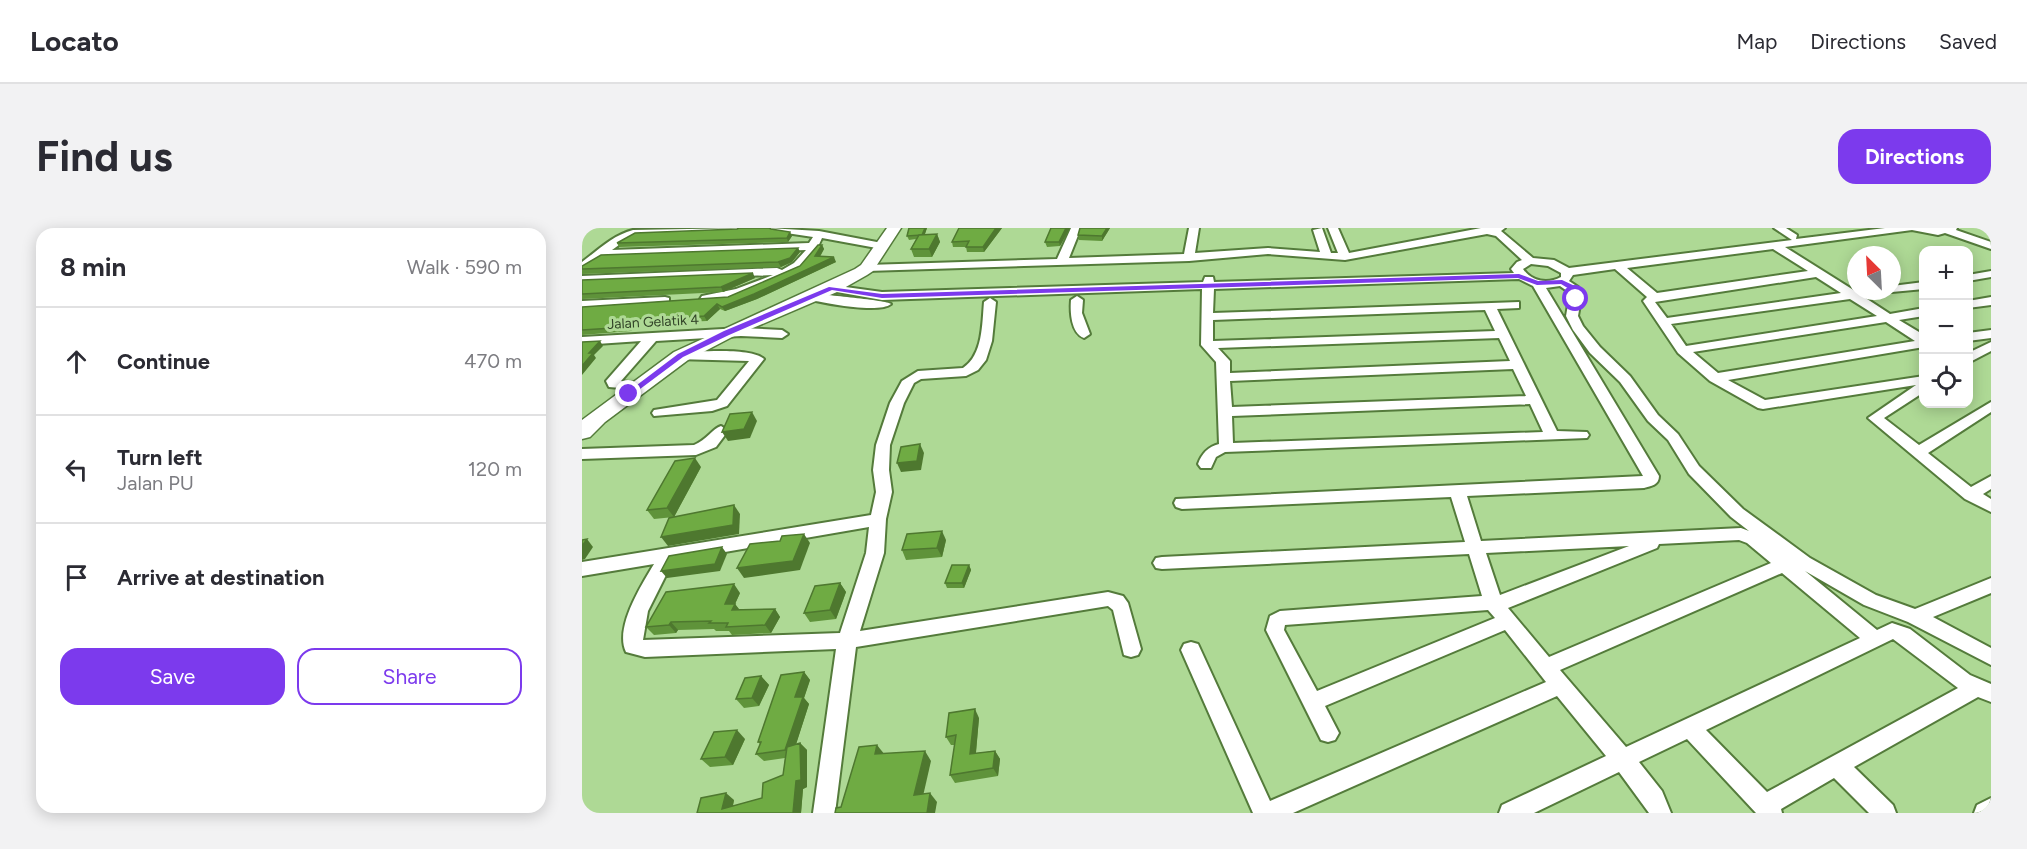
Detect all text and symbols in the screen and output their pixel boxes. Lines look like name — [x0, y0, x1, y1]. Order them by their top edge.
text: Locato — [30, 24, 119, 58]
text: Map — [1736, 29, 1777, 54]
text: Directions — [1810, 29, 1906, 54]
text: Saved — [1939, 29, 1997, 54]
button: Directions — [1838, 129, 1991, 184]
text: Find us — [36, 131, 173, 182]
north arrow — [1847, 246, 1901, 300]
map controls — [1919, 246, 1973, 408]
button: + — [1919, 246, 1973, 300]
text: 8 min — [60, 251, 126, 283]
text: Walk · 590 m — [407, 255, 522, 279]
route start — [1562, 285, 1588, 311]
button: − — [1919, 300, 1973, 354]
street label: Jalan Gelatik 4 — [607, 311, 700, 333]
icon: ahead — [60, 345, 93, 378]
text: Continue — [117, 348, 210, 375]
text: 470 m — [464, 349, 522, 373]
button: locate — [1919, 354, 1973, 408]
route end — [615, 380, 641, 406]
text: Turn left — [117, 444, 203, 471]
icon: left — [60, 453, 93, 486]
text: 120 m — [468, 457, 522, 481]
text: Jalan PU — [117, 471, 194, 495]
icon: arrive — [60, 561, 93, 594]
text: Arrive at destination — [117, 564, 325, 591]
button: Save — [60, 648, 285, 705]
button: Share — [297, 648, 522, 705]

